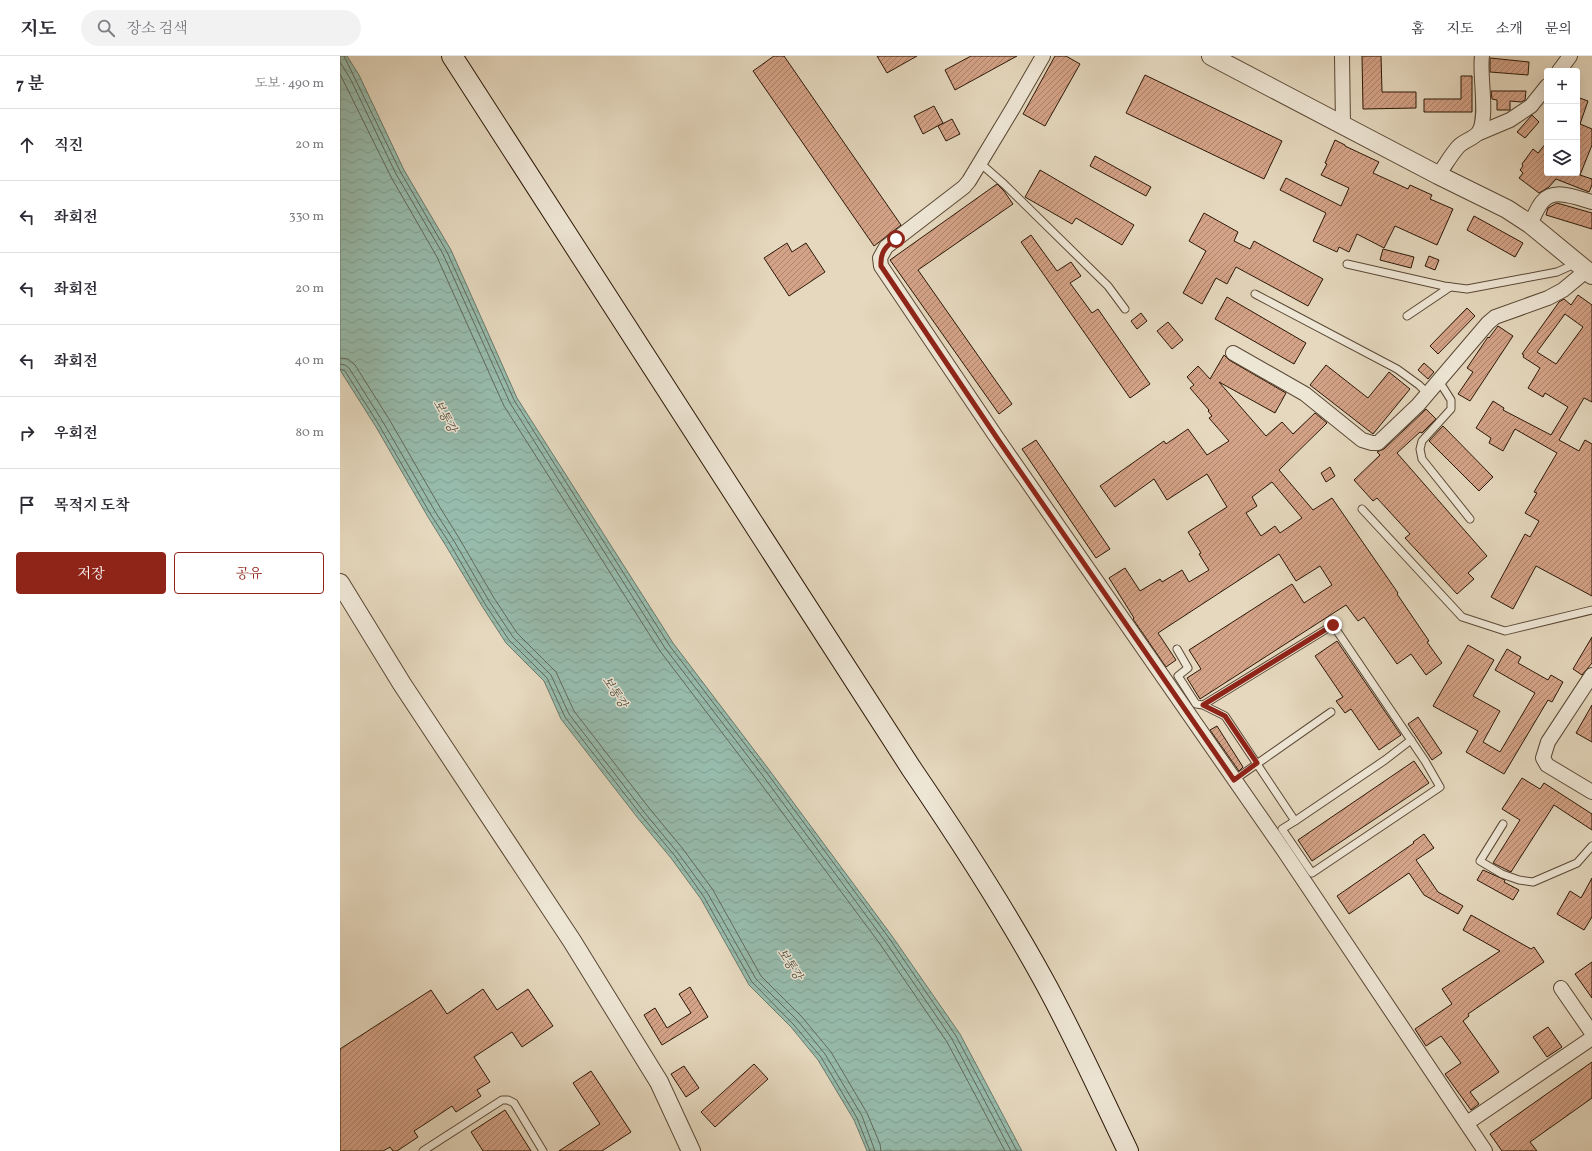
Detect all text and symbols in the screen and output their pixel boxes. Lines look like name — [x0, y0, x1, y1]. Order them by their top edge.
search box — [81, 10, 361, 46]
text: 지도 — [20, 17, 57, 43]
icon: search — [95, 17, 117, 39]
text: 장소 검색 — [127, 19, 188, 40]
text: 홈 — [1411, 20, 1425, 39]
text: 지도 — [1447, 20, 1474, 39]
text: 소개 — [1496, 20, 1523, 39]
text: 문의 — [1545, 20, 1572, 39]
map controls — [1544, 68, 1580, 176]
button: + — [1544, 68, 1580, 104]
text: 7 분 — [16, 73, 44, 96]
text: 도보 · 490 m — [255, 75, 324, 93]
button: − — [1544, 104, 1580, 140]
icon: ahead — [16, 134, 38, 156]
text: 직진 — [54, 136, 83, 157]
text: 20 m — [295, 136, 324, 154]
button: layers — [1544, 140, 1580, 176]
icon: left — [16, 206, 38, 228]
text: 좌회전 — [54, 208, 97, 229]
text: 330 m — [289, 208, 324, 226]
route start — [887, 230, 905, 248]
icon: left — [16, 278, 38, 300]
text: 좌회전 — [54, 280, 97, 301]
text: 20 m — [295, 280, 324, 298]
icon: left — [16, 350, 38, 372]
text: 좌회전 — [54, 352, 97, 373]
text: 40 m — [295, 352, 324, 370]
water label: 보통강 — [429, 397, 460, 438]
icon: right — [16, 422, 38, 444]
text: 우회전 — [54, 424, 97, 445]
text: 80 m — [295, 424, 324, 442]
icon: arrive — [16, 494, 38, 516]
text: 목적지 도착 — [54, 496, 129, 517]
button: 저장 — [16, 552, 166, 594]
button: 공유 — [174, 552, 324, 594]
route end — [1324, 616, 1342, 634]
water label: 보통강 — [598, 674, 632, 714]
water label: 보통강 — [773, 946, 807, 986]

